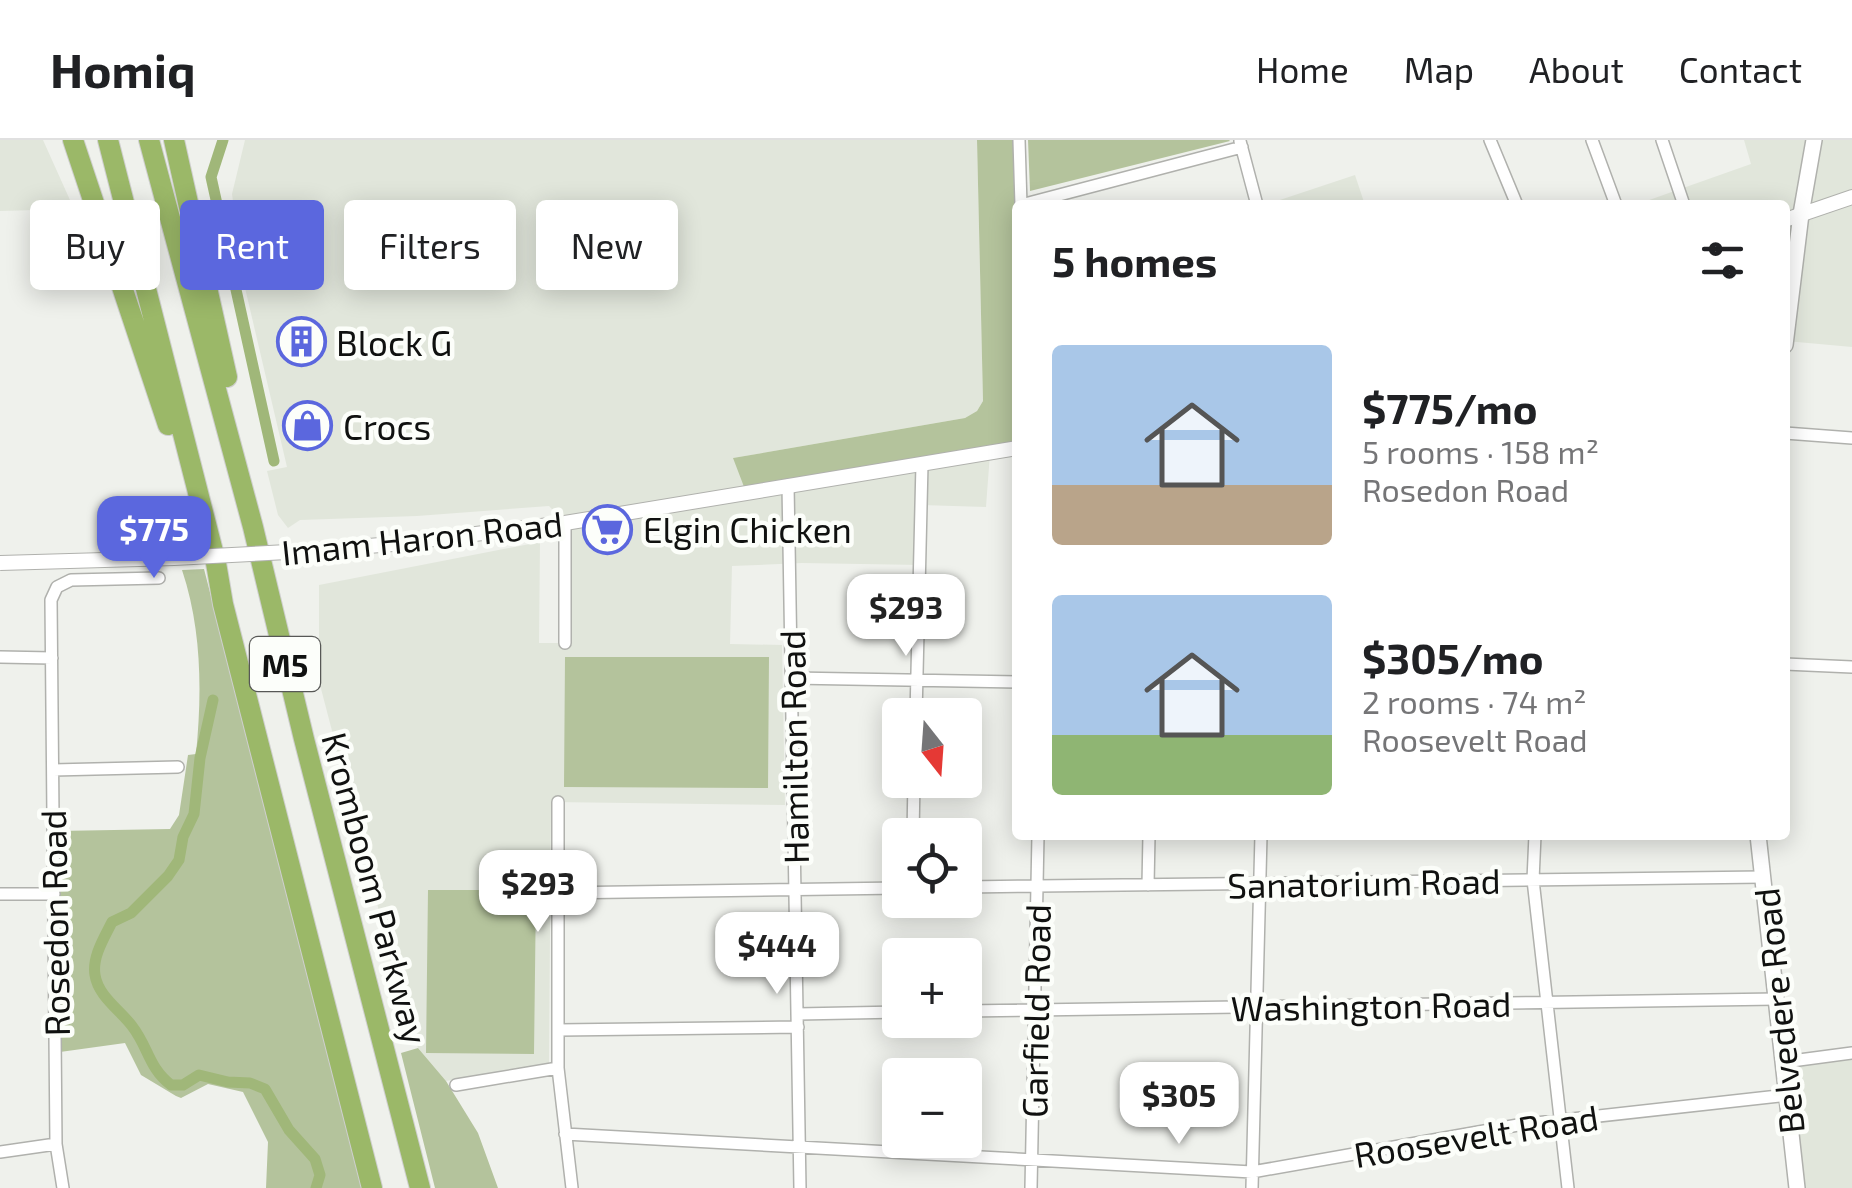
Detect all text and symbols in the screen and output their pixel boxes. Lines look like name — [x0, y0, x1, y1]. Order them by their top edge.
text: Homiq — [50, 40, 196, 98]
text: Home — [1256, 48, 1349, 90]
text: Map — [1404, 48, 1474, 90]
text: About — [1529, 48, 1624, 90]
text: Contact — [1679, 48, 1802, 90]
chip: Buy — [30, 200, 160, 290]
chip: Rent — [180, 200, 324, 290]
chip: Filters — [344, 200, 516, 290]
chip: New — [536, 200, 678, 290]
icon: filters — [1695, 233, 1750, 288]
text: 5 homes — [1052, 235, 1217, 285]
building icon: Block G — [275, 316, 327, 368]
place label: Block G — [336, 321, 452, 363]
text: $775/mo — [1362, 382, 1538, 432]
icon: home — [1132, 385, 1252, 505]
shop icon: Crocs — [282, 400, 334, 452]
place label: Crocs — [343, 405, 431, 447]
text: 5 rooms · 158 m² — [1362, 432, 1599, 470]
text: Rosedon Road — [1362, 470, 1569, 508]
pin: $775 — [95, 496, 213, 581]
street label: Imam Haron Road — [279, 501, 565, 573]
supermarket icon: Elgin Chicken — [582, 503, 634, 555]
place label: Elgin Chicken — [643, 508, 852, 550]
text: $775 — [119, 509, 189, 547]
pin: $293 — [847, 574, 965, 659]
text: $293 — [869, 587, 943, 625]
street label: Hamilton Road — [770, 630, 816, 864]
text: $305/mo — [1362, 632, 1544, 682]
icon: home — [1132, 635, 1252, 755]
road number: M5 — [250, 637, 320, 691]
text: 2 rooms · 74 m² — [1362, 682, 1586, 720]
north arrow — [882, 698, 982, 798]
map controls — [882, 698, 982, 1158]
text: Roosevelt Road — [1362, 720, 1588, 758]
street label: Kromboom Parkway — [314, 728, 438, 1048]
street label: Rosedon Road — [31, 809, 77, 1037]
button: locate — [882, 818, 982, 918]
pin: $293 — [479, 850, 597, 935]
street label: Sanatorium Road — [1227, 859, 1501, 905]
text: $293 — [501, 863, 575, 901]
street label: Belvedere Road — [1744, 886, 1812, 1136]
street label: Garfield Road — [1012, 904, 1058, 1118]
pin: $444 — [718, 912, 836, 997]
text: $444 — [737, 925, 817, 963]
button: + — [882, 938, 982, 1038]
street label: Washington Road — [1230, 982, 1512, 1028]
button: − — [882, 1058, 982, 1158]
pin: $305 — [1120, 1062, 1238, 1147]
text: $305 — [1142, 1075, 1216, 1113]
street label: Roosevelt Road — [1351, 1095, 1601, 1175]

